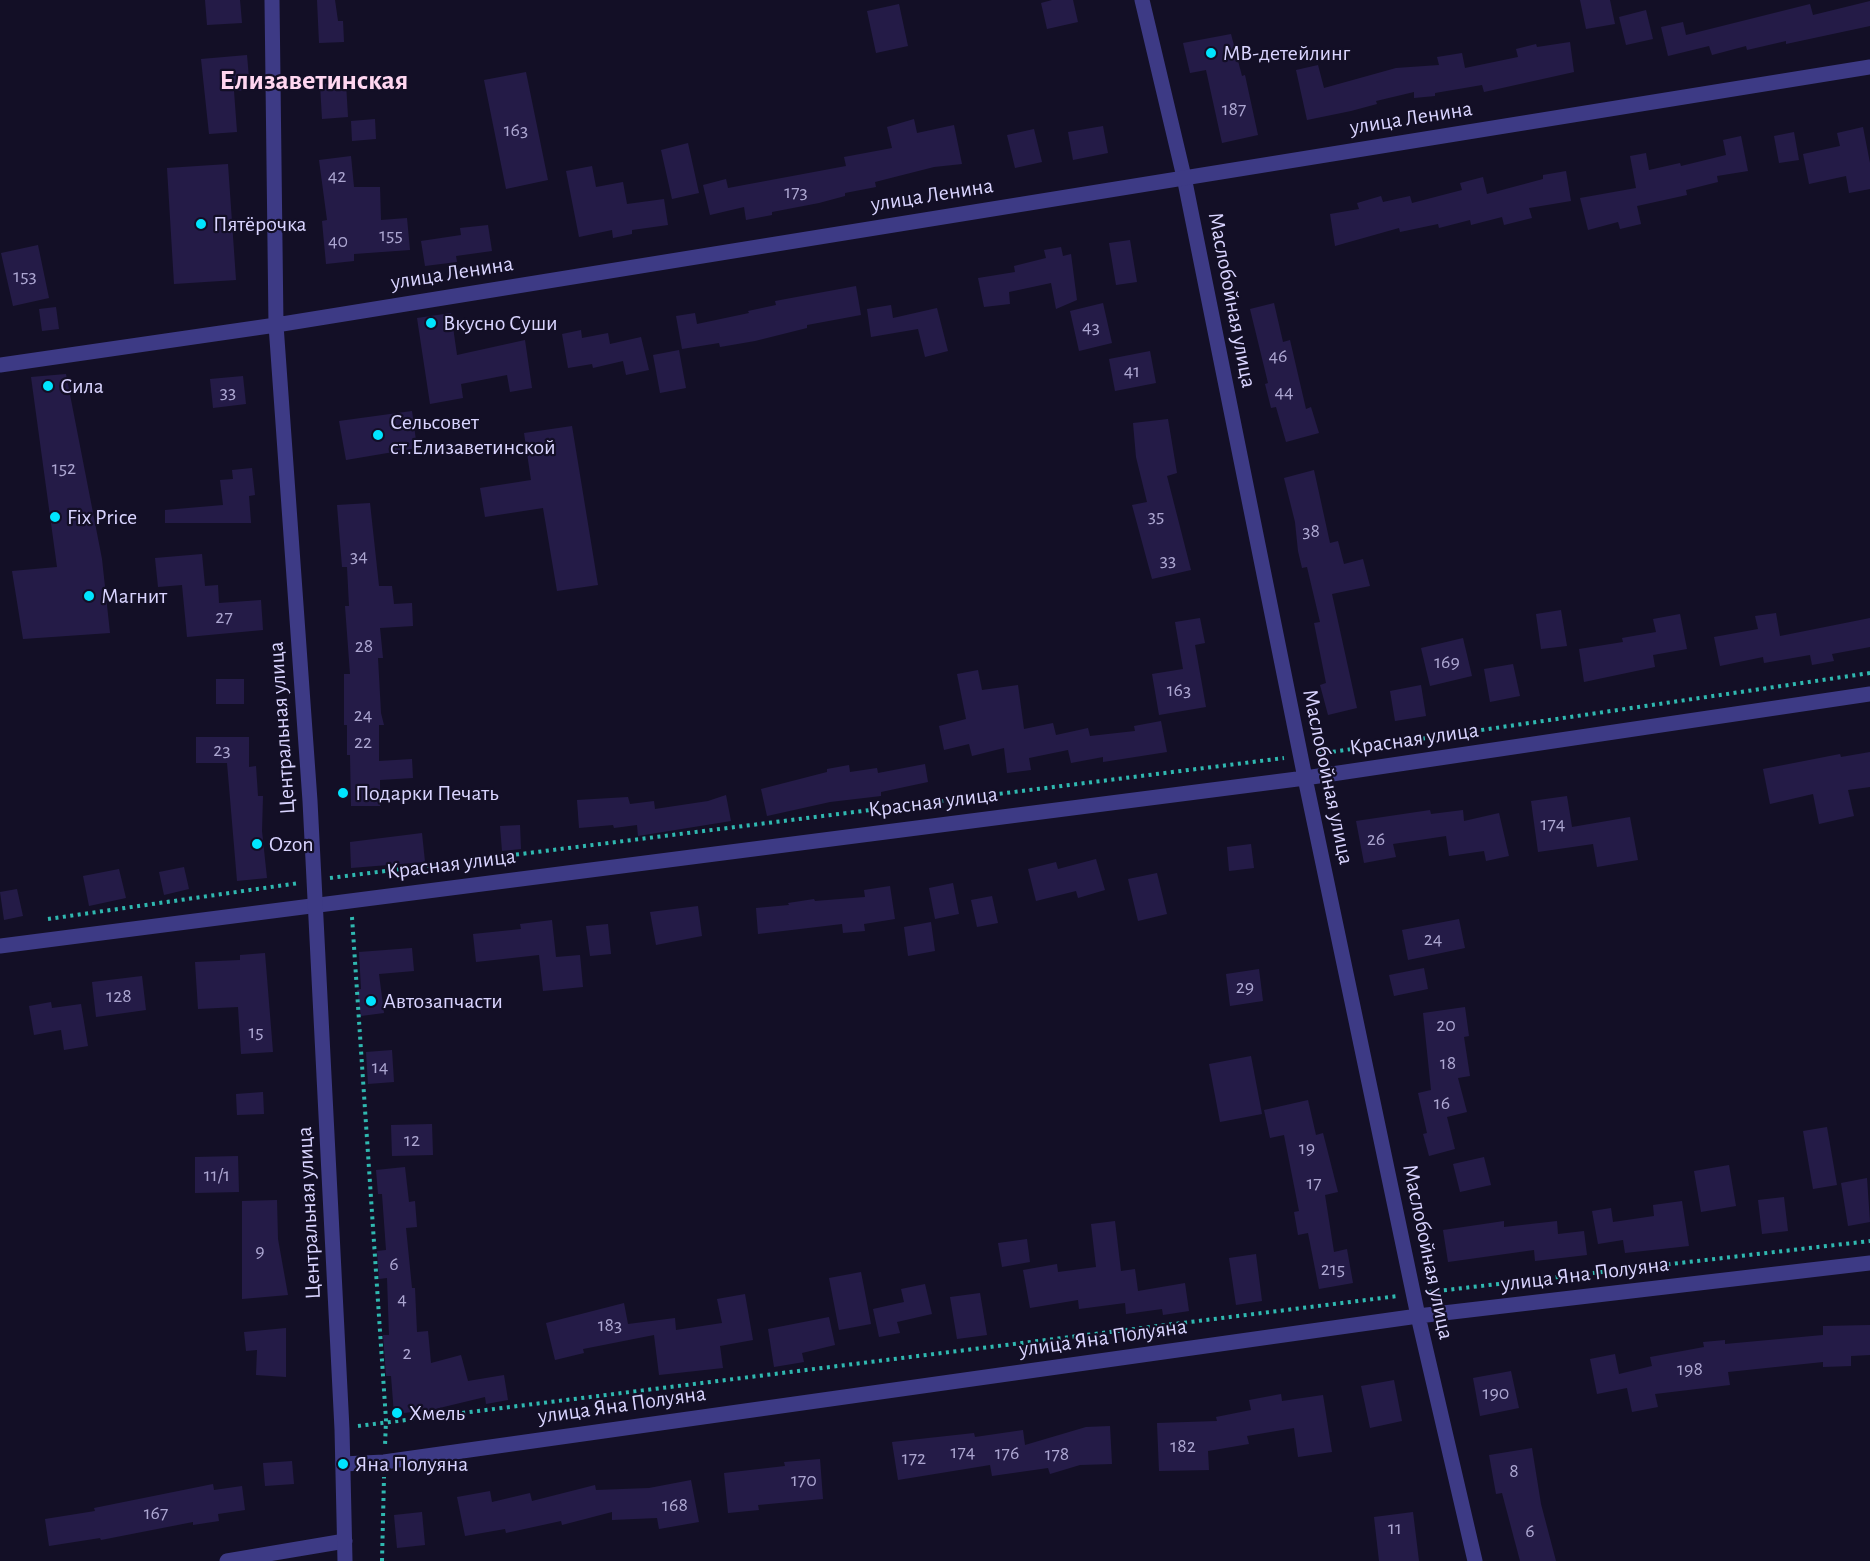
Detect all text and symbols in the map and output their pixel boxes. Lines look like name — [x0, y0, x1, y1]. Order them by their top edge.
place label: MB-детейлинг — [1223, 40, 1350, 66]
marker: MB-детейлинг — [1204, 46, 1218, 60]
district label: Елизаветинская — [220, 64, 408, 98]
street label: улица Ленина — [1348, 95, 1474, 141]
house number: 187 — [1222, 97, 1246, 121]
house number: 163 — [504, 118, 528, 142]
house number: 42 — [328, 164, 346, 188]
street label: улица Ленина — [869, 172, 995, 218]
house number: 173 — [784, 180, 808, 204]
street label: Маслобойная улица — [1202, 210, 1262, 390]
place label: Пятёрочка — [213, 211, 307, 237]
marker: Пятёрочка — [194, 217, 208, 231]
house number: 155 — [379, 223, 403, 247]
house number: 40 — [328, 229, 348, 253]
street label: улица Ленина — [389, 250, 515, 296]
house number: 153 — [13, 264, 37, 288]
place label: Вкусно Суши — [443, 310, 558, 336]
house number: 43 — [1082, 315, 1100, 339]
marker: Вкусно Суши — [424, 316, 438, 330]
house number: 46 — [1268, 344, 1288, 368]
house number: 41 — [1124, 359, 1140, 383]
place label: Сила — [60, 373, 104, 399]
marker: Сила — [41, 379, 55, 393]
house number: 33 — [220, 380, 236, 404]
house number: 44 — [1274, 380, 1294, 404]
place label: Сельсовет ст.Елизаветинской — [390, 409, 556, 460]
marker: Сельсовет ст.Елизаветинской — [371, 428, 385, 442]
house number: 152 — [52, 456, 76, 480]
place label: Fix Price — [67, 504, 137, 530]
house number: 35 — [1148, 504, 1164, 528]
marker: Fix Price — [48, 510, 62, 524]
house number: 38 — [1302, 519, 1320, 543]
house number: 34 — [350, 544, 368, 568]
house number: 33 — [1160, 548, 1176, 572]
place label: Магнит — [101, 583, 167, 609]
marker: Магнит — [82, 589, 96, 603]
house number: 27 — [215, 605, 233, 629]
house number: 28 — [355, 634, 373, 658]
street label: Центральная улица — [263, 641, 301, 815]
house number: 169 — [1434, 650, 1460, 674]
house number: 163 — [1167, 678, 1191, 702]
street label: Маслобойная улица — [1297, 687, 1359, 867]
house number: 24 — [354, 703, 372, 727]
street label: Красная улица — [1348, 717, 1480, 761]
house number: 22 — [354, 730, 372, 754]
house number: 23 — [213, 738, 231, 762]
place label: Подарки Печать — [355, 780, 499, 806]
street label: Красная улица — [867, 781, 999, 823]
marker: Подарки Печать — [336, 786, 350, 800]
house number: 174 — [1541, 812, 1565, 836]
house number: 26 — [1367, 827, 1385, 851]
place label: Ozon — [269, 831, 314, 857]
marker: Ozon — [250, 837, 264, 851]
street label: Красная улица — [385, 843, 517, 885]
house number: 24 — [1424, 927, 1442, 951]
house number: 29 — [1236, 975, 1254, 999]
house number: 128 — [106, 984, 132, 1008]
place label: Автозапчасти — [383, 988, 503, 1014]
marker: Автозапчасти — [364, 994, 378, 1008]
house number: 20 — [1436, 1013, 1456, 1037]
house number: 15 — [248, 1020, 264, 1044]
house number: 18 — [1440, 1051, 1456, 1075]
house number: 14 — [372, 1055, 388, 1079]
house number: 16 — [1434, 1091, 1450, 1115]
street label: Центральная улица — [291, 1126, 327, 1300]
house number: 12 — [404, 1128, 420, 1152]
house number: 19 — [1299, 1136, 1315, 1160]
street label: Маслобойная улица — [1397, 1162, 1459, 1342]
house number: 11/1 — [204, 1163, 230, 1187]
house number: 17 — [1306, 1171, 1322, 1195]
house number: 9 — [255, 1239, 265, 1263]
street label: улица Яна Полуяна — [1499, 1251, 1671, 1297]
house number: 6 — [389, 1252, 399, 1276]
house number: 215 — [1321, 1257, 1345, 1281]
house number: 4 — [397, 1287, 407, 1311]
house number: 183 — [598, 1313, 622, 1337]
street label: улица Яна Полуяна — [1017, 1313, 1189, 1363]
house number: 2 — [402, 1341, 412, 1365]
house number: 198 — [1677, 1357, 1703, 1381]
street label: улица Яна Полуяна — [536, 1380, 708, 1430]
house number: 190 — [1483, 1381, 1509, 1405]
place label: Хмель — [409, 1400, 465, 1426]
marker: Хмель — [390, 1406, 404, 1420]
house number: 182 — [1170, 1434, 1196, 1458]
house number: 174 — [951, 1440, 975, 1464]
house number: 176 — [995, 1441, 1019, 1465]
house number: 178 — [1045, 1442, 1069, 1466]
house number: 172 — [902, 1446, 926, 1470]
place label: Яна Полуяна — [355, 1451, 468, 1477]
marker: Яна Полуяна — [336, 1457, 350, 1471]
house number: 8 — [1509, 1459, 1519, 1483]
house number: 170 — [791, 1468, 817, 1492]
house number: 168 — [662, 1493, 688, 1517]
house number: 167 — [144, 1501, 168, 1525]
house number: 11 — [1388, 1516, 1402, 1540]
house number: 6 — [1525, 1519, 1535, 1543]

